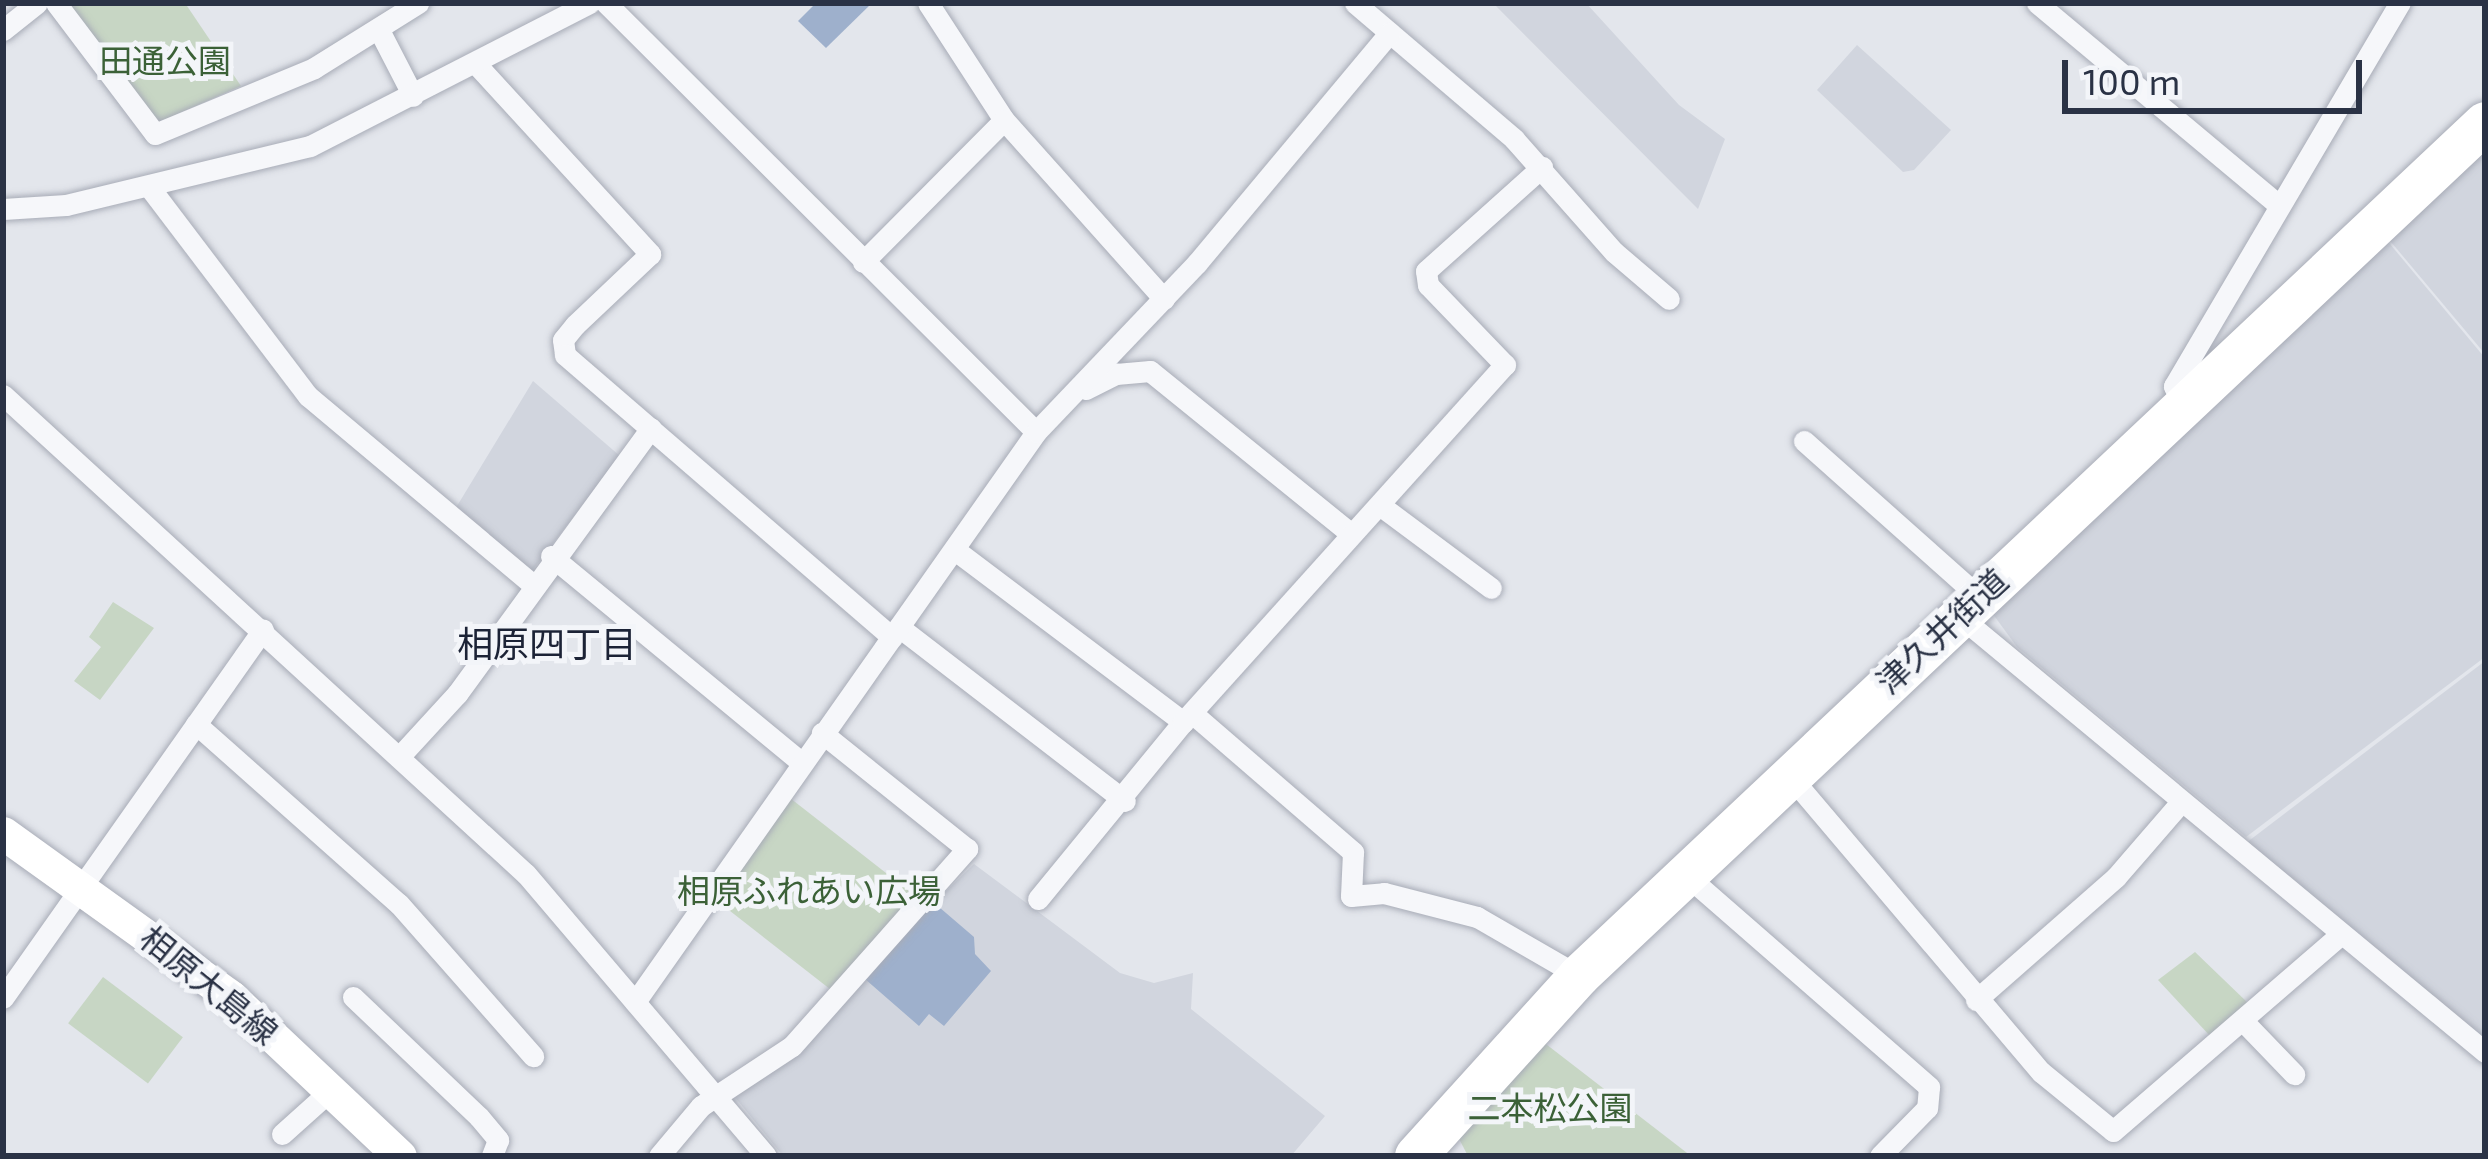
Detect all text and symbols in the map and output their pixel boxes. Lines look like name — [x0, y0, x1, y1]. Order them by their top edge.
scale bar — [2068, 36, 2368, 110]
park label: 田通公園 — [99, 41, 231, 81]
text: 100 m — [2083, 59, 2180, 102]
street label: 津久井街道 — [1868, 560, 2016, 702]
district label: 相原四丁目 — [457, 621, 637, 665]
park label: 相原ふれあい広場 — [677, 871, 941, 911]
street label: 相原大島線 — [132, 918, 286, 1052]
park label: 二本松公園 — [1468, 1088, 1632, 1128]

